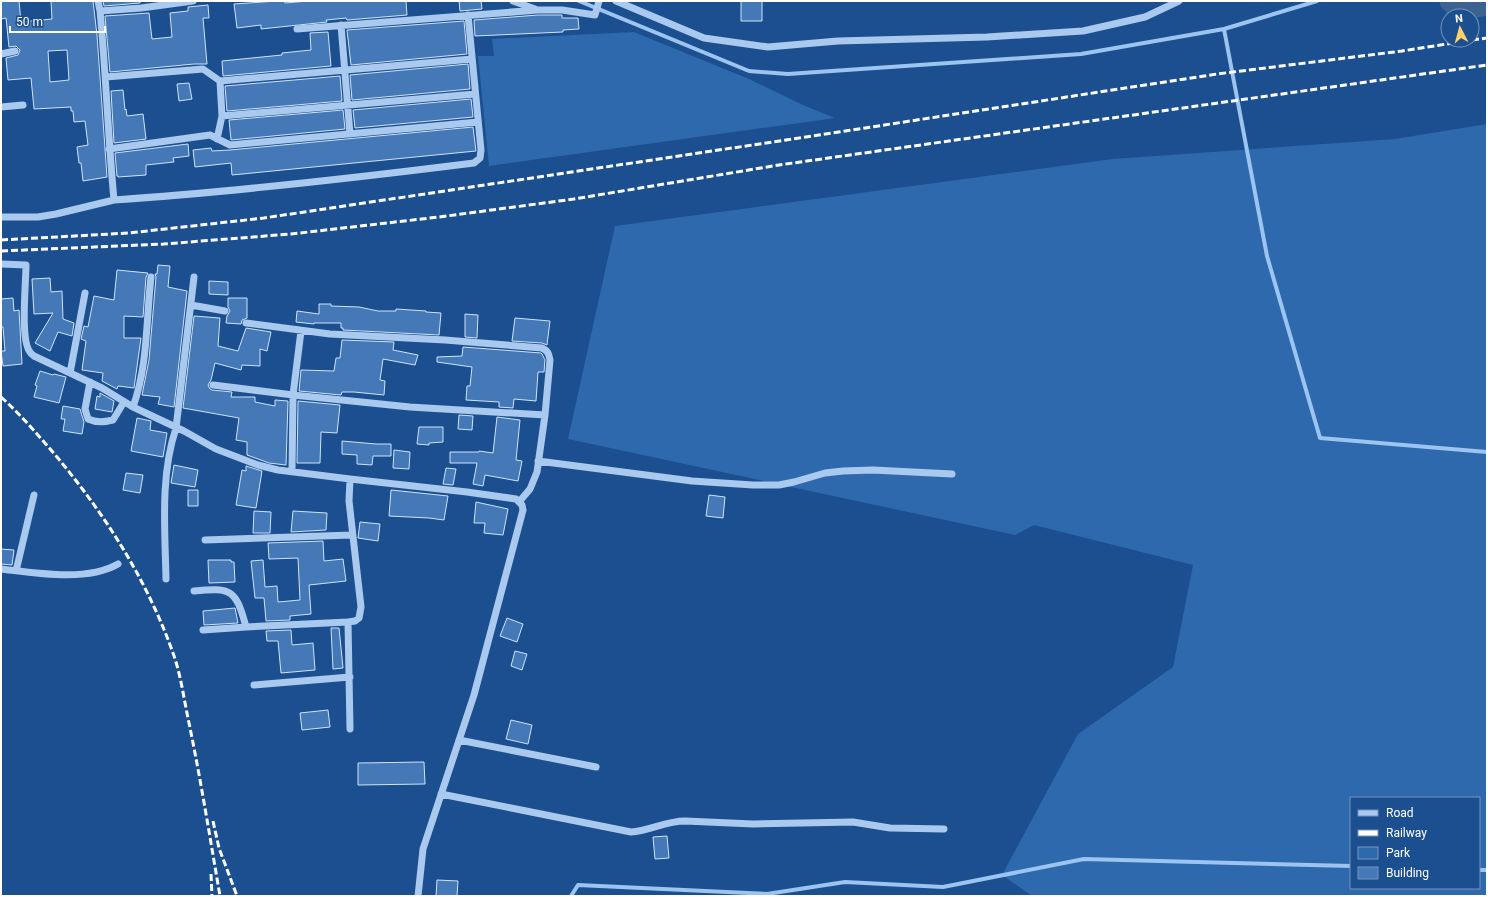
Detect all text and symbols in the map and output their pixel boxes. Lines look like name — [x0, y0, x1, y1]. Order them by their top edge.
scale bar — [10, 8, 105, 34]
north arrow — [1440, 8, 1480, 48]
text: N — [1454, 12, 1464, 25]
text: 50 m — [16, 15, 43, 29]
legend — [1350, 797, 1480, 889]
text: Road — [1386, 806, 1414, 820]
text: Railway — [1386, 826, 1427, 840]
text: Park — [1386, 846, 1411, 860]
text: Building — [1386, 866, 1429, 880]

